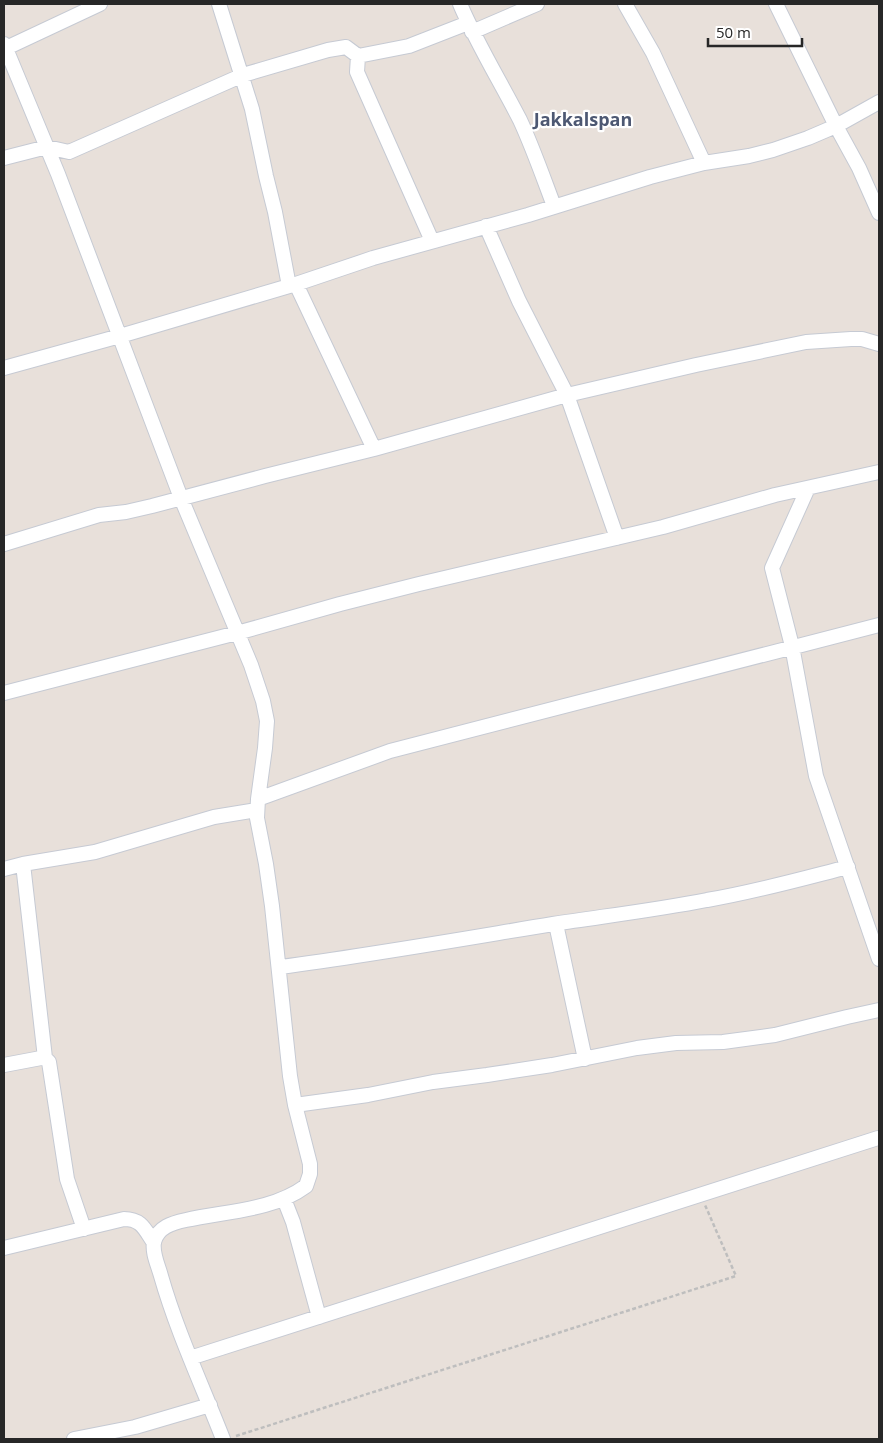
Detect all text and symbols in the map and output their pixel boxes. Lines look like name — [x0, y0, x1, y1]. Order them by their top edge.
scale bar — [708, 15, 802, 47]
text: 50 m — [716, 22, 751, 42]
district label: Jakkalspan — [532, 107, 632, 131]

